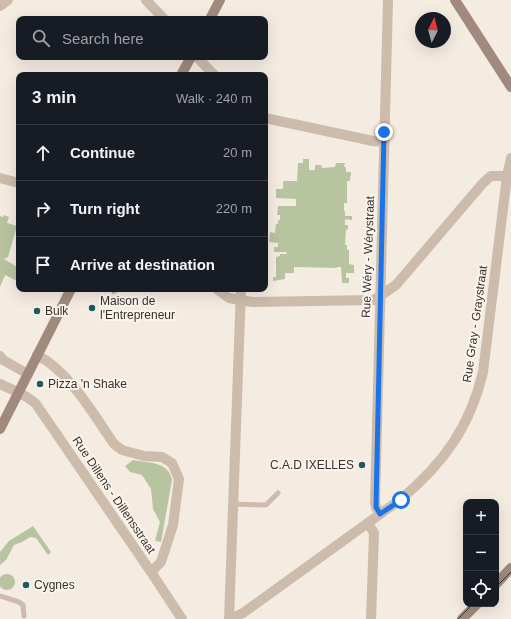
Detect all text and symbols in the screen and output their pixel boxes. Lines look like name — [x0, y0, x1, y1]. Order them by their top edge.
north arrow — [415, 12, 451, 48]
search box — [16, 16, 268, 60]
icon: search — [30, 27, 52, 49]
text: Search here — [62, 30, 144, 47]
text: 3 min — [32, 88, 76, 107]
text: Walk · 240 m — [176, 91, 252, 106]
route end — [375, 123, 393, 141]
icon: ahead — [32, 142, 54, 164]
text: Continue — [70, 144, 135, 161]
text: 20 m — [223, 145, 252, 160]
street label: Rue Wéry - Wérystraat — [359, 195, 377, 318]
icon: right — [32, 198, 54, 220]
text: Turn right — [70, 200, 140, 217]
text: 220 m — [216, 201, 252, 216]
icon: arrive — [32, 254, 54, 276]
text: Arrive at destination — [70, 256, 215, 273]
street label: Rue Gray - Graystraat — [460, 264, 490, 383]
place label: Maison de l'Entrepreneur — [100, 294, 175, 322]
marker: Maison de l'Entrepreneur — [87, 303, 97, 313]
place label: Bulk — [45, 304, 69, 318]
marker: Bulk — [32, 306, 42, 316]
place label: Pizza 'n Shake — [48, 377, 127, 391]
marker: Pizza 'n Shake — [35, 379, 45, 389]
street label: Rue Dillens - Dillensstraat — [70, 434, 159, 557]
place label: C.A.D IXELLES — [270, 458, 354, 472]
marker: C.A.D IXELLES — [357, 460, 367, 470]
route start — [392, 491, 410, 509]
map controls — [463, 499, 499, 607]
button: + — [463, 499, 499, 535]
button: − — [463, 535, 499, 571]
button: locate — [463, 571, 499, 607]
place label: Cygnes — [34, 578, 75, 592]
marker: Cygnes — [21, 580, 31, 590]

